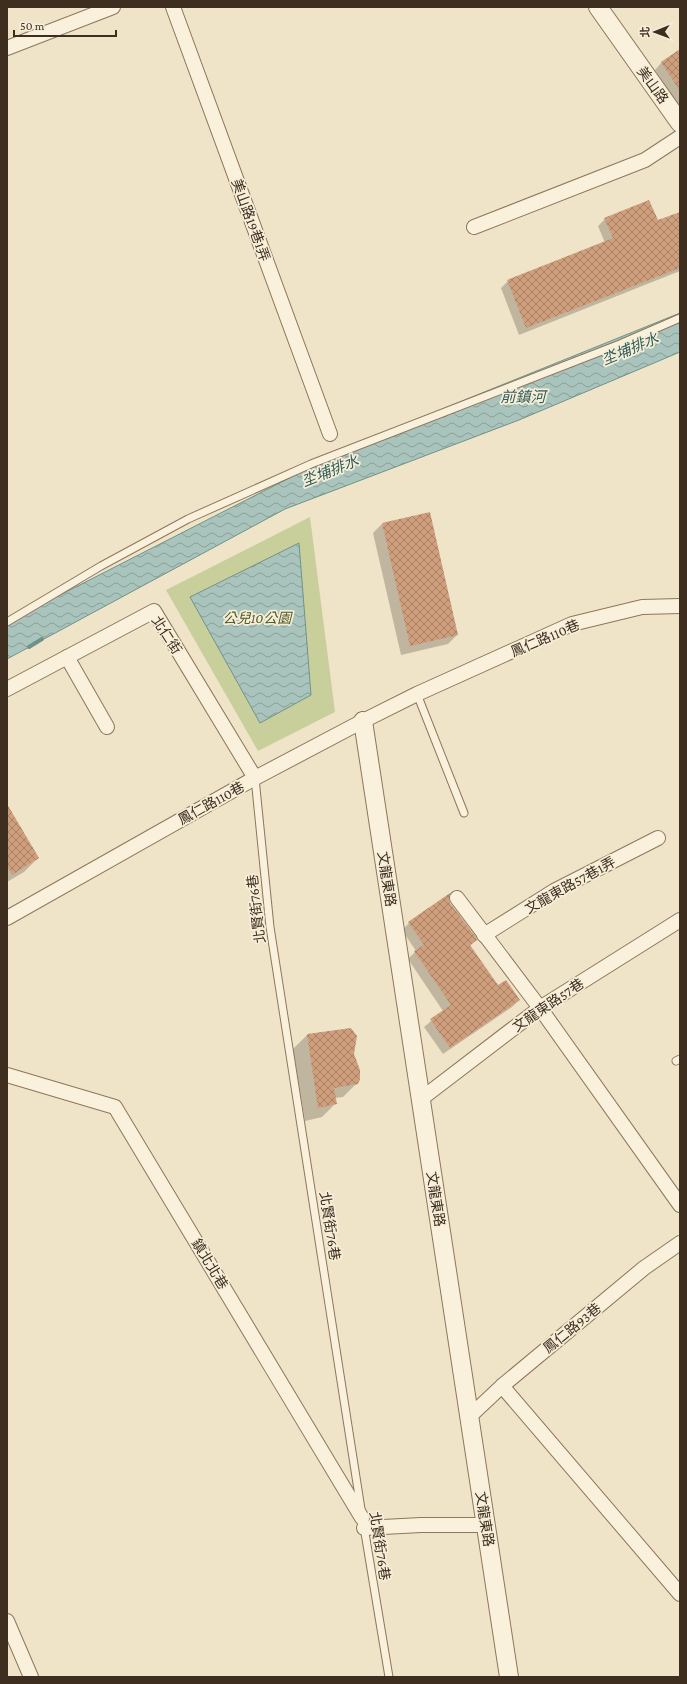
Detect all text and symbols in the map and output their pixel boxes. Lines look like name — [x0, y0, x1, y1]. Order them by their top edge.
scale bar — [14, 12, 116, 38]
north arrow — [635, 12, 675, 52]
text: 50 m — [20, 19, 45, 33]
text: 北 — [639, 27, 651, 38]
street label: 美山路 — [634, 63, 672, 107]
street label: 美山路19巷1弄 — [229, 177, 273, 263]
water label: 坔埔排水 — [599, 330, 662, 368]
water label: 前鎮河 — [500, 389, 548, 405]
water label: 坔埔排水 — [299, 452, 362, 490]
park label: 公兒10公園 — [223, 610, 293, 626]
street label: 北仁街 — [149, 613, 185, 657]
street label: 鳳仁路110巷 — [508, 616, 582, 660]
street label: 鳳仁路110巷 — [175, 778, 247, 828]
street label: 文龍東路 — [375, 850, 399, 908]
street label: 文龍東路57巷1弄 — [522, 853, 618, 917]
street label: 北賢街76巷 — [244, 874, 268, 944]
street label: 文龍東路57巷 — [509, 975, 587, 1035]
street label: 文龍東路 — [424, 1170, 448, 1228]
street label: 北賢街76巷 — [317, 1190, 343, 1262]
street label: 鎮北北巷 — [189, 1236, 231, 1292]
street label: 鳳仁路93巷 — [540, 1300, 604, 1356]
street label: 文龍東路 — [473, 1490, 497, 1548]
street label: 北賢街76巷 — [367, 1510, 393, 1582]

